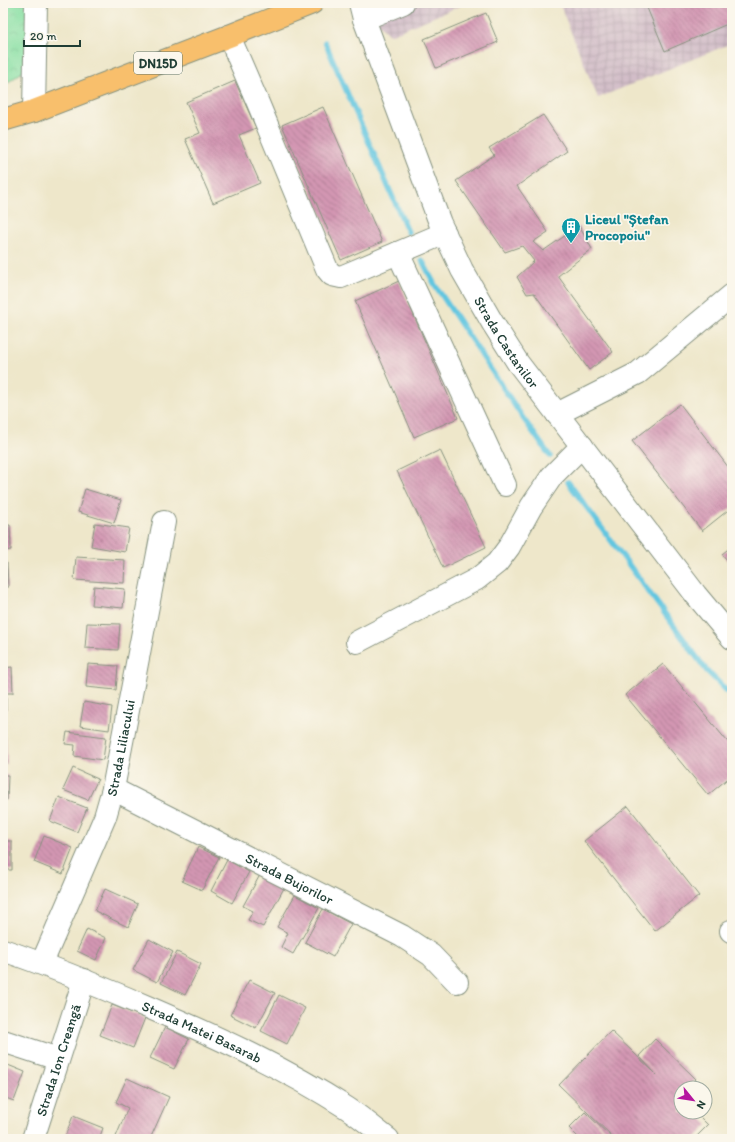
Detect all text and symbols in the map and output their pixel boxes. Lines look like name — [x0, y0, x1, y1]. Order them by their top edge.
scale bar — [24, 22, 80, 48]
text: 20 m — [30, 29, 57, 43]
road number: DN15D — [134, 52, 182, 74]
place label: Liceul "Ștefan Procopoiu" — [585, 211, 669, 244]
building icon: Liceul "Ștefan Procopoiu" — [560, 216, 582, 244]
street label: Strada Castanilor — [470, 293, 543, 392]
street label: Strada Liliacului — [103, 698, 139, 798]
street label: Strada Bujorilor — [242, 850, 336, 909]
street label: Strada Matei Basarab — [139, 997, 264, 1067]
street label: Strada Ion Creangă — [33, 1001, 85, 1118]
north arrow — [673, 1080, 713, 1120]
text: N — [694, 1098, 709, 1111]

